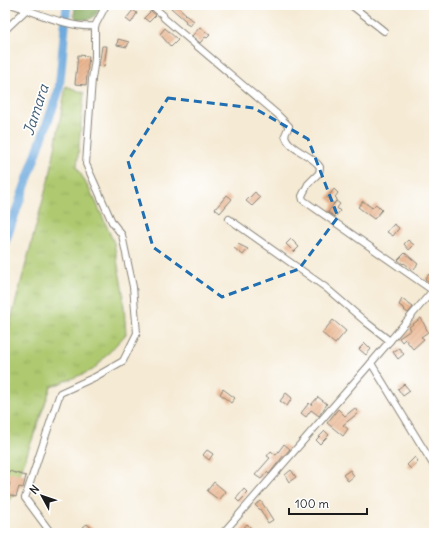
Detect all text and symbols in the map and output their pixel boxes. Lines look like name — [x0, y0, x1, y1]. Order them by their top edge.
water label: Jamara — [18, 81, 53, 138]
north arrow — [22, 476, 62, 516]
text: N — [27, 482, 42, 497]
scale bar — [289, 490, 367, 516]
text: 100 m — [295, 496, 329, 511]

